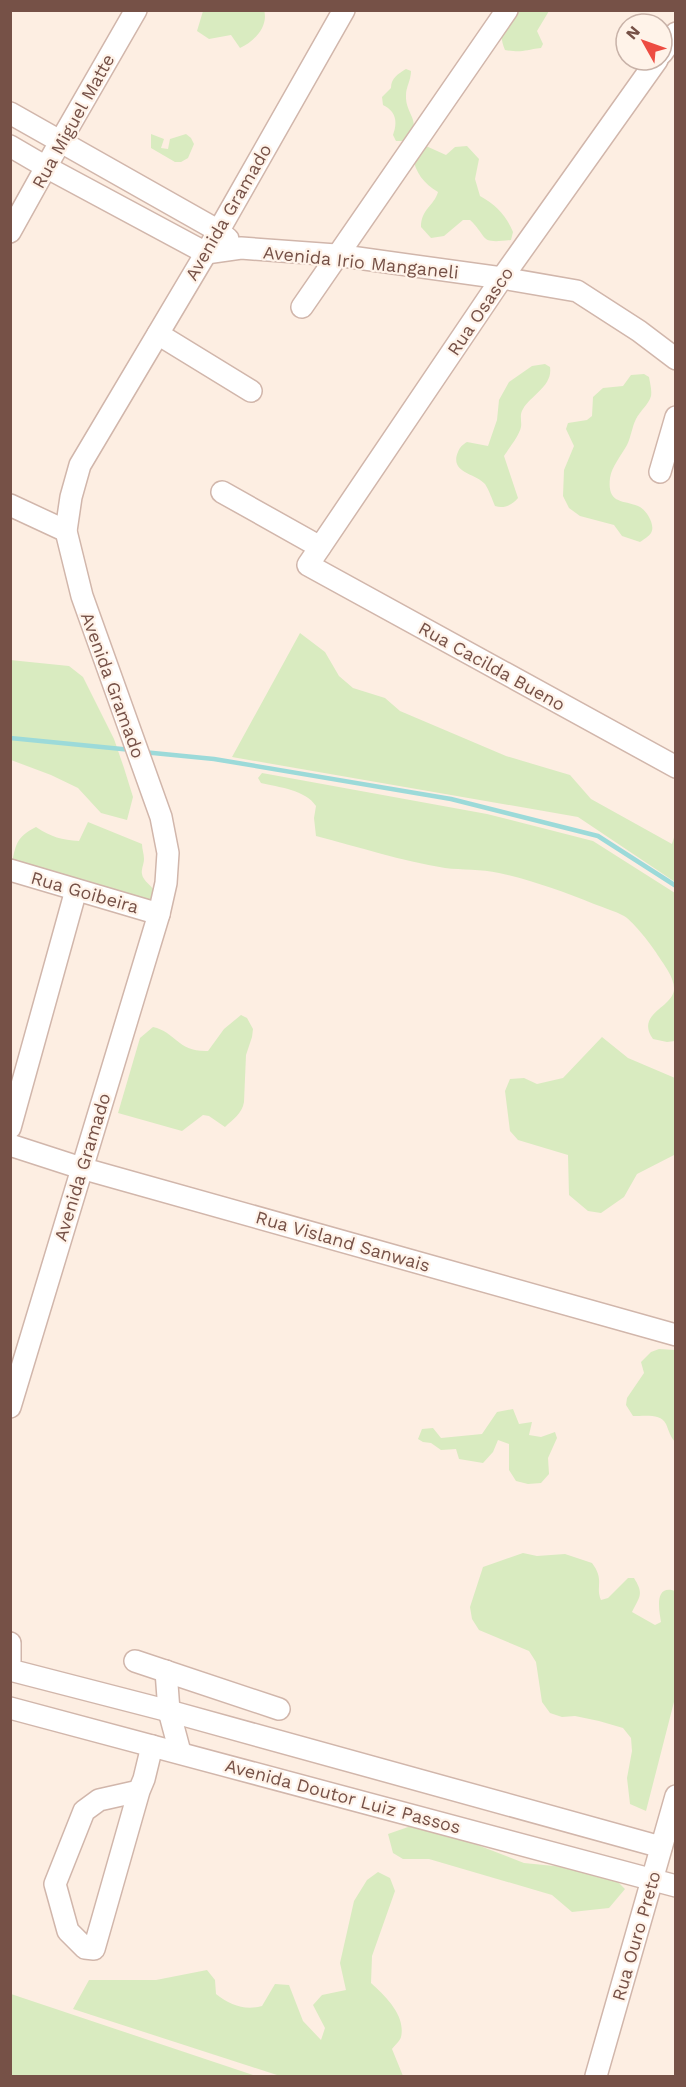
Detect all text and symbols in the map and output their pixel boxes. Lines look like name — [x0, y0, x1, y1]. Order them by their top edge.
north arrow — [614, 12, 674, 72]
text: N — [622, 22, 644, 43]
street label: Rua Miguel Matte — [27, 50, 119, 192]
street label: Avenida Gramado — [180, 140, 276, 284]
street label: Avenida Irio Manganeli — [262, 241, 460, 283]
street label: Rua Osasco — [443, 263, 517, 359]
street label: Avenida Gramado — [77, 609, 149, 761]
street label: Rua Cacilda Bueno — [415, 617, 569, 715]
street label: Rua Goibeira — [29, 867, 141, 917]
street label: Avenida Gramado — [49, 1090, 115, 1244]
street label: Rua Visland Sanwais — [253, 1206, 433, 1276]
street label: Avenida Doutor Luiz Passos — [223, 1754, 463, 1838]
street label: Rua Ouro Preto — [607, 1869, 665, 2003]

